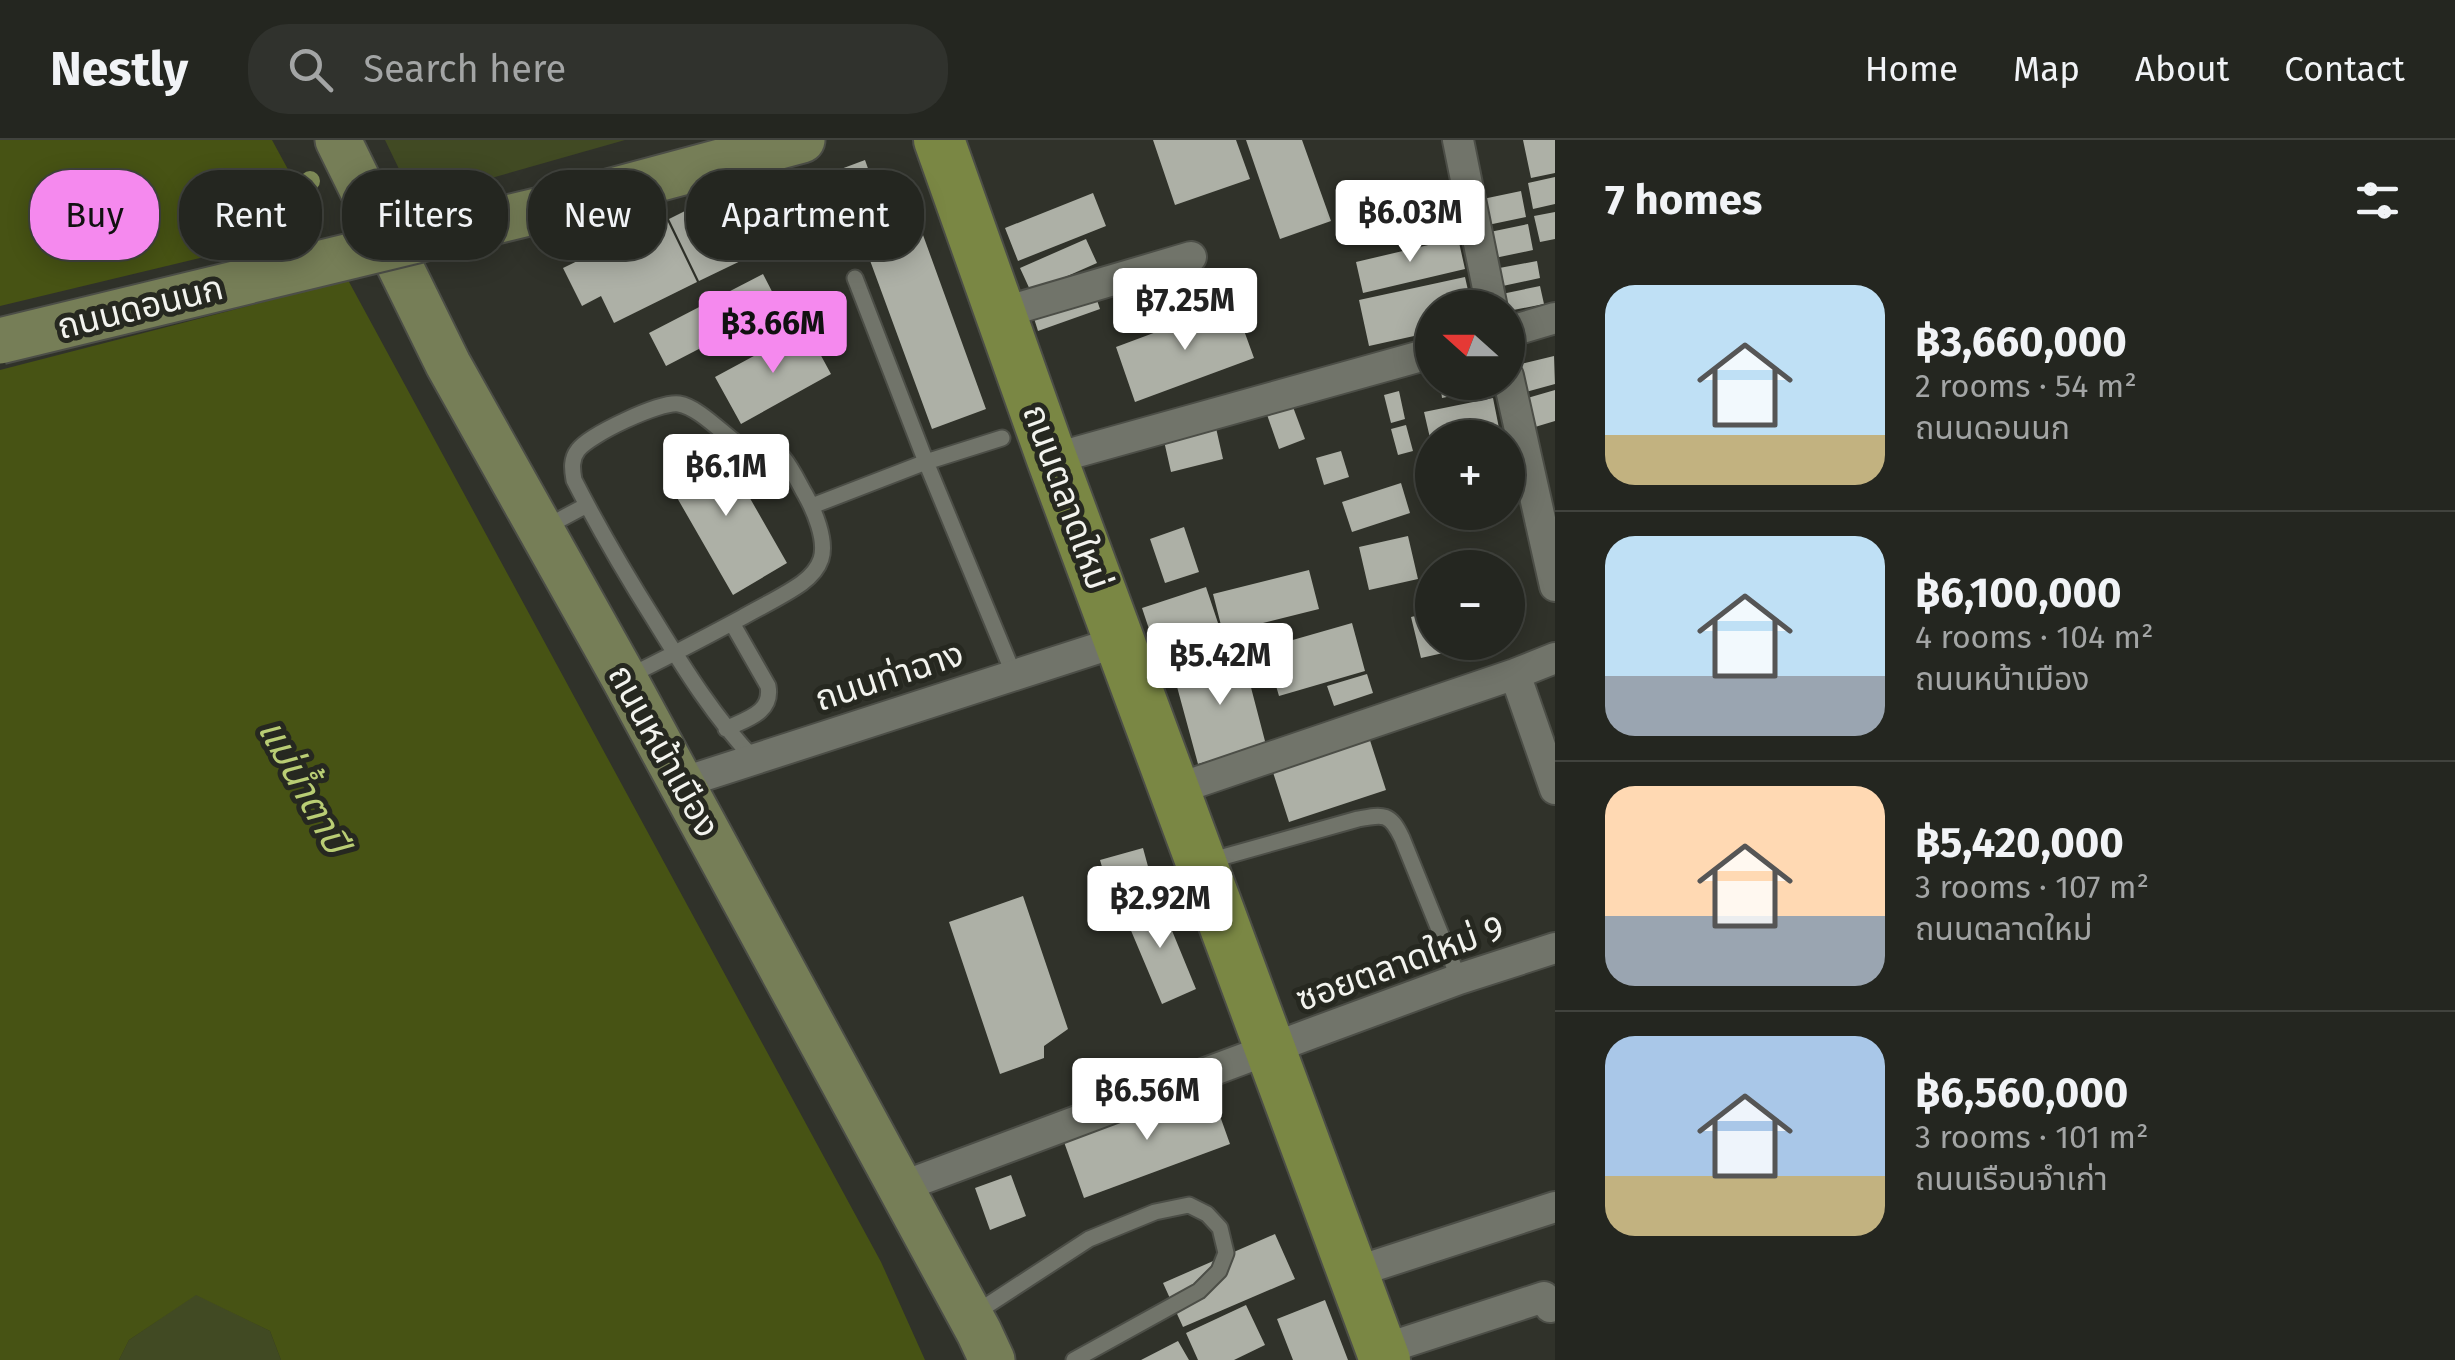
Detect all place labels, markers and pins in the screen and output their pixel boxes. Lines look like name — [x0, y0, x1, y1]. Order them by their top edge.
pin: ฿6.03M — [1329, 180, 1491, 265]
pin: ฿7.25M — [1104, 268, 1266, 353]
pin: ฿3.66M — [692, 291, 854, 376]
pin: ฿6.1M — [656, 434, 796, 519]
pin: ฿5.42M — [1139, 623, 1301, 708]
pin: ฿2.92M — [1079, 866, 1241, 951]
pin: ฿6.56M — [1066, 1058, 1228, 1143]

